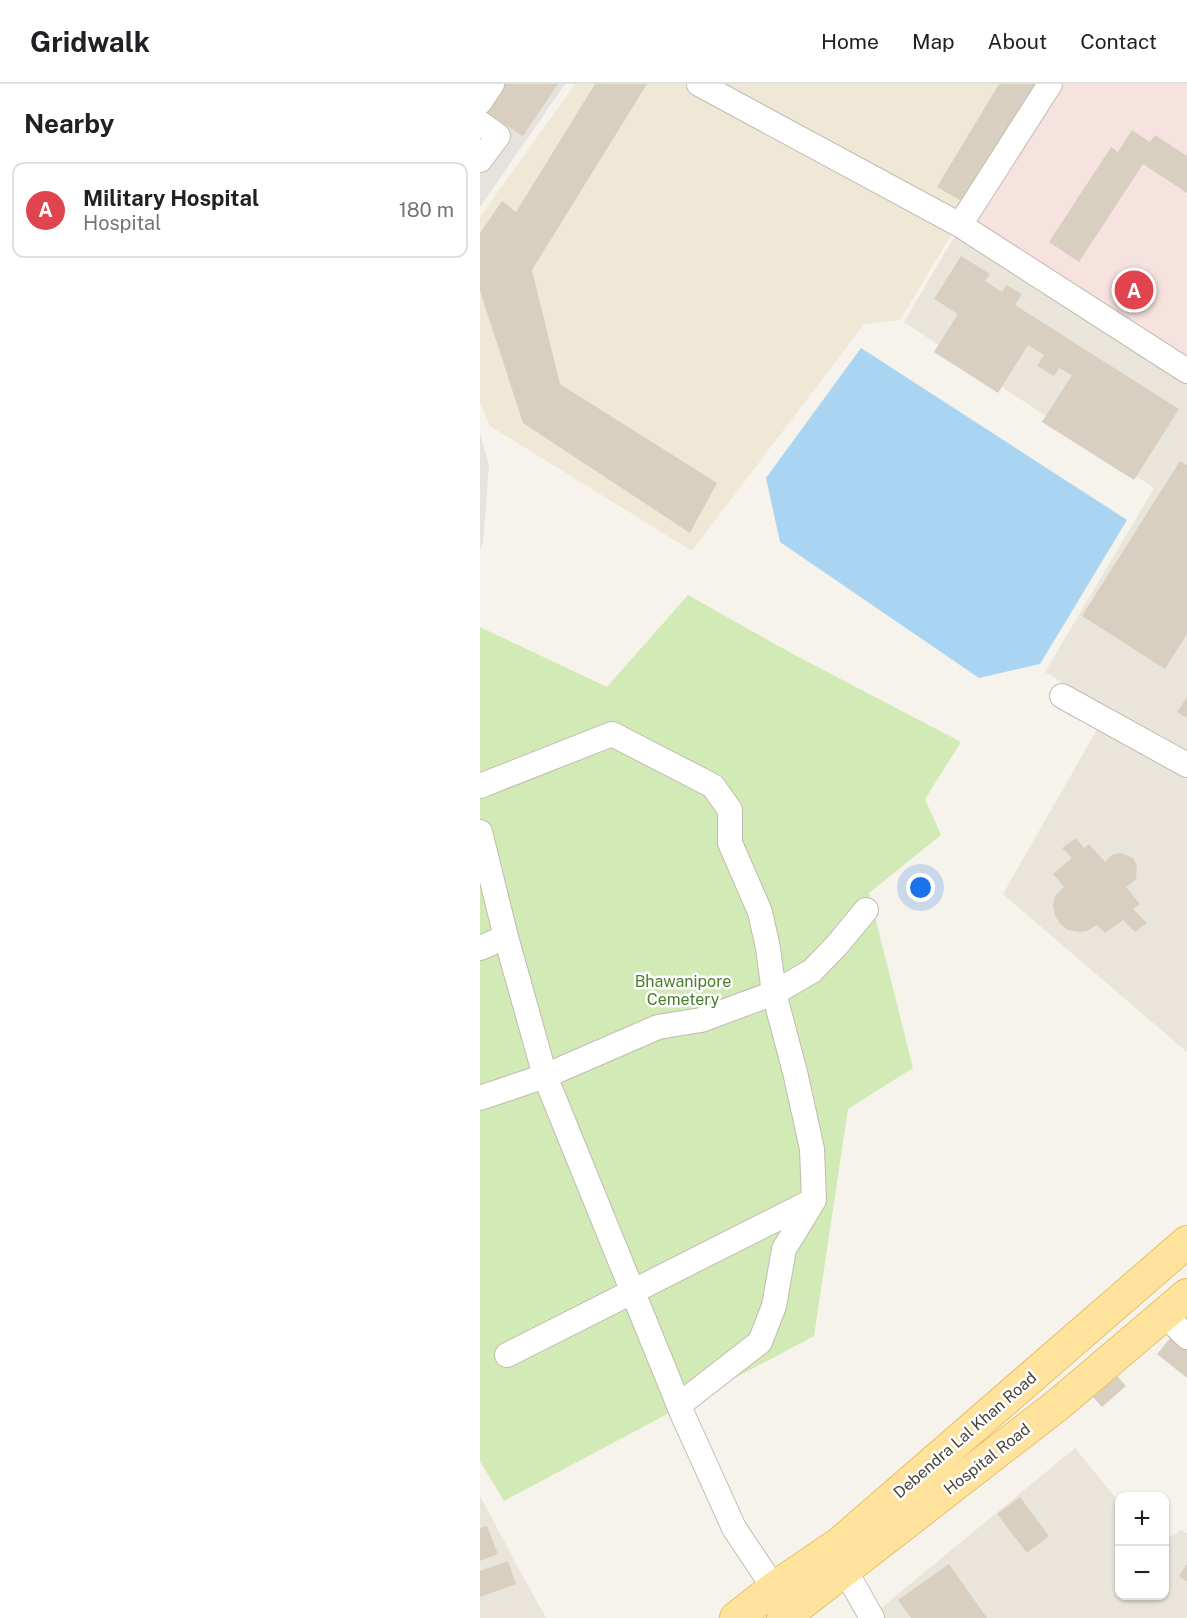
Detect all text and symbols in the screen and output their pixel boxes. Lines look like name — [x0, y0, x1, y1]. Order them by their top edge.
text: Gridwalk — [30, 25, 150, 58]
text: Home — [821, 29, 879, 54]
text: Map — [912, 29, 955, 54]
text: About — [988, 29, 1047, 54]
text: Contact — [1080, 29, 1157, 54]
text: Nearby — [24, 108, 114, 139]
text: Military Hospital — [83, 185, 259, 211]
text: A — [38, 198, 53, 222]
text: 180 m — [399, 198, 454, 222]
text: Hospital — [83, 211, 161, 235]
pin: A — [1114, 268, 1154, 312]
your location — [906, 873, 935, 902]
park label: Bhawanipore Cemetery — [635, 972, 731, 1009]
street label: Debendra Lal Khan Road — [890, 1368, 1040, 1502]
street label: Hospital Road — [940, 1419, 1034, 1499]
map controls — [1115, 1492, 1169, 1600]
button: + — [1115, 1492, 1169, 1546]
button: − — [1115, 1546, 1169, 1600]

